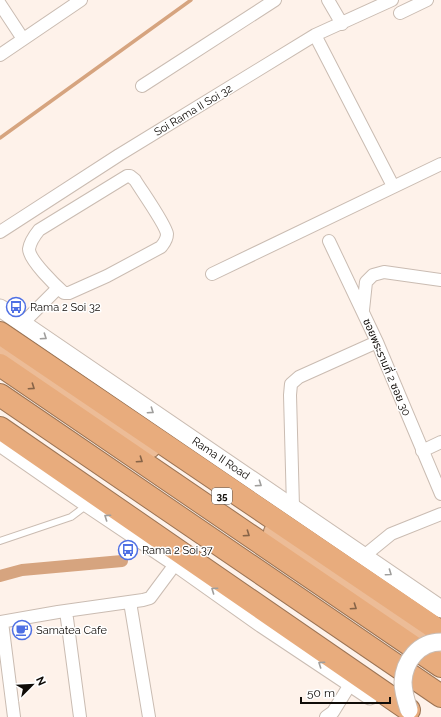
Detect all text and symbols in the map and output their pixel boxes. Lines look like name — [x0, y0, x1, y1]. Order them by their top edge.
street label: Soi Rama II Soi 32 — [152, 82, 235, 139]
bus stop icon: Rama 2 Soi 32 — [5, 296, 27, 318]
place label: Rama 2 Soi 32 — [30, 301, 101, 314]
street label: ซอยพระรามที่ 2 ซอย 30 — [360, 316, 415, 418]
one-way arrow — [40, 333, 47, 340]
one-way arrow — [28, 382, 35, 390]
one-way arrow — [147, 406, 154, 413]
street label: Rama II Road — [189, 434, 252, 483]
one-way arrow — [135, 455, 142, 462]
one-way arrow — [255, 479, 262, 487]
road number: 35 — [212, 488, 232, 504]
one-way arrow — [104, 514, 111, 521]
one-way arrow — [243, 529, 250, 537]
bus stop icon: Rama 2 Soi 37 — [117, 539, 139, 561]
place label: Rama 2 Soi 37 — [142, 544, 213, 557]
one-way arrow — [385, 568, 392, 576]
one-way arrow — [212, 588, 219, 595]
one-way arrow — [350, 602, 357, 609]
cafe icon: Samatea Cafe — [11, 619, 33, 641]
place label: Samatea Cafe — [36, 624, 108, 637]
one-way arrow — [318, 661, 325, 668]
north arrow — [12, 665, 52, 705]
text: N — [33, 675, 48, 688]
scale bar — [301, 679, 390, 705]
text: 50 m — [307, 686, 335, 700]

